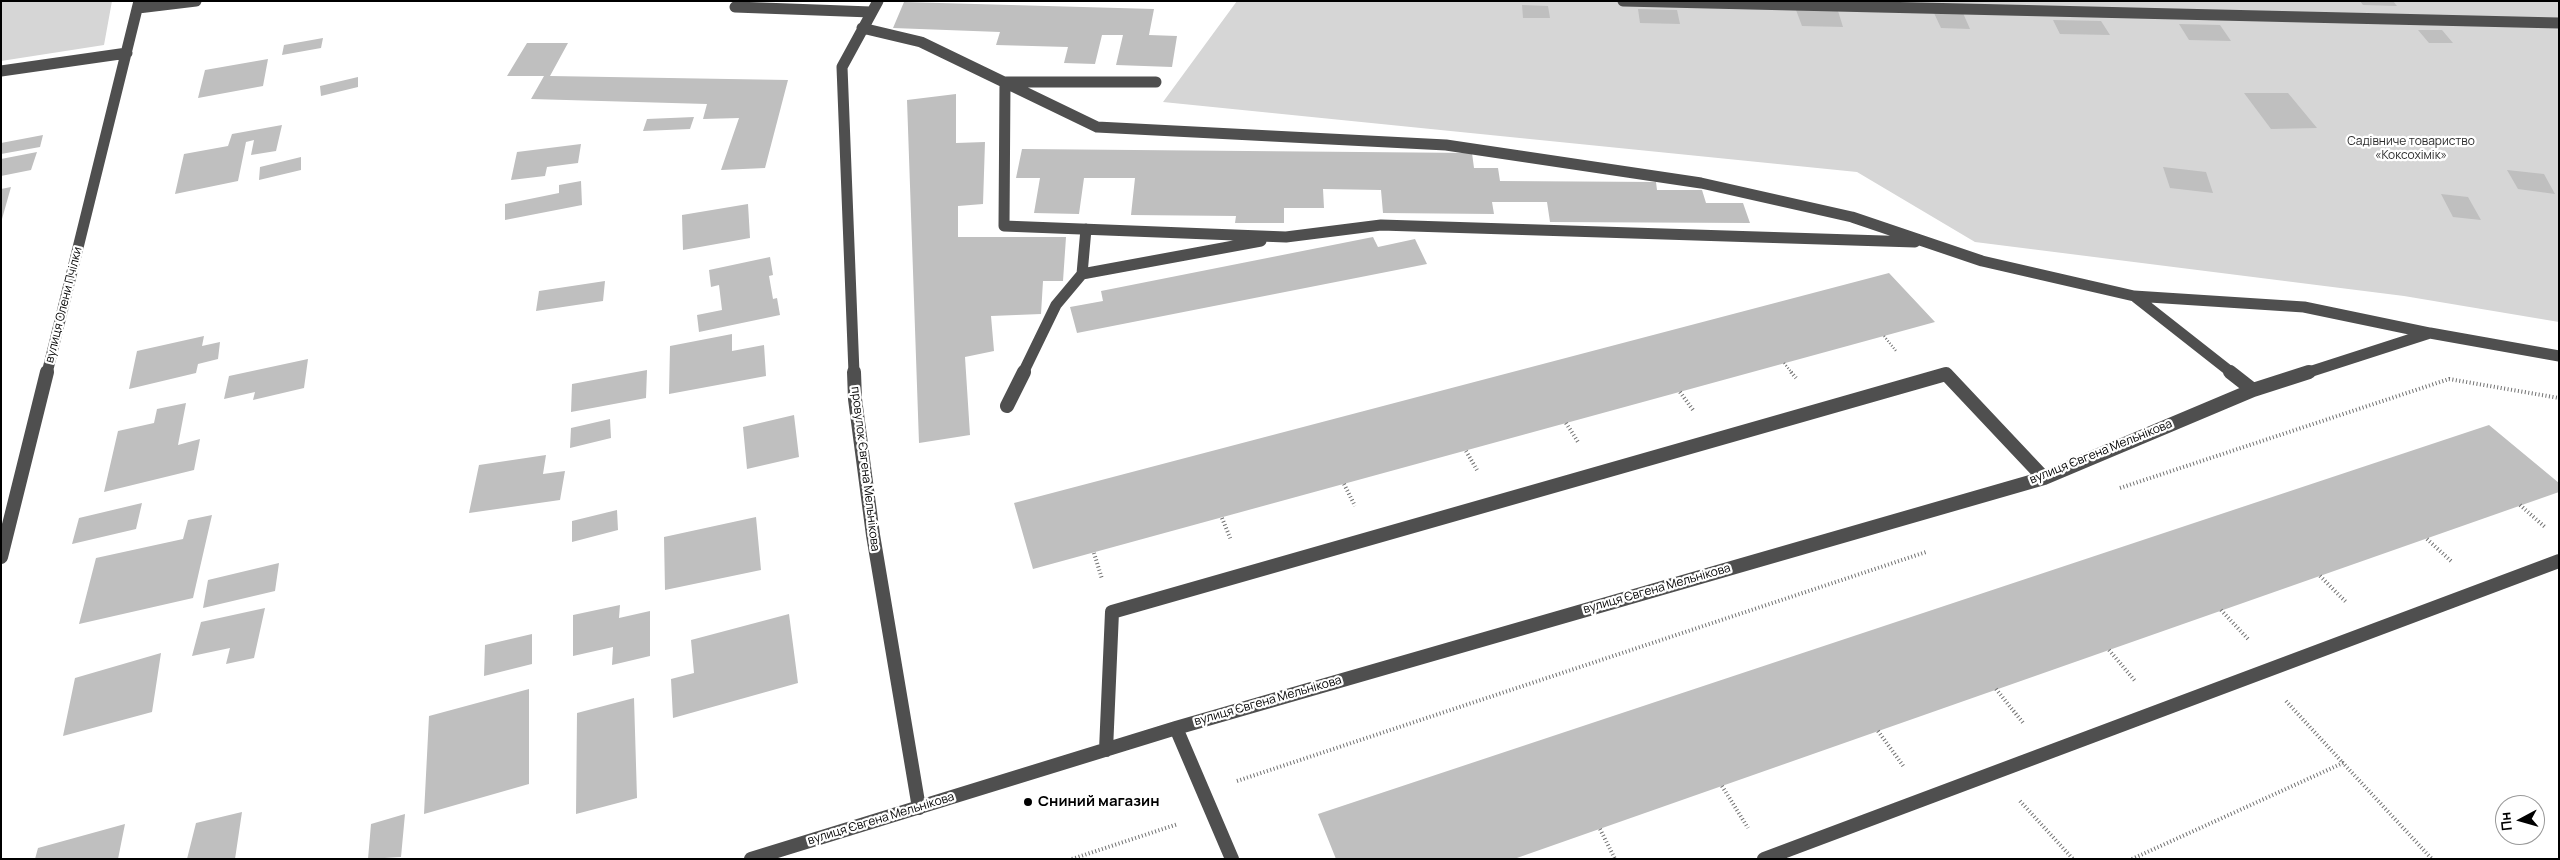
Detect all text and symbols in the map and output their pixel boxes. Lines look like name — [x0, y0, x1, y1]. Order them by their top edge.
park label: Садівниче товариство «Коксохімік» — [2347, 135, 2475, 163]
street label: вулиця Олени Пчілки — [43, 246, 85, 364]
street label: провулок Євгена Мельнікова — [848, 386, 882, 552]
street label: вулиця Євгена Мельнікова — [2028, 417, 2174, 487]
street label: вулиця Євгена Мельнікова — [1582, 561, 1732, 617]
street label: вулиця Євгена Мельнікова — [1193, 673, 1343, 729]
street label: вулиця Євгена Мельнікова — [806, 790, 956, 848]
place label: Сниний магазин — [1038, 793, 1160, 811]
north arrow — [2495, 795, 2545, 845]
marker: Сниний магазин — [1022, 796, 1034, 808]
text: Пн — [2495, 811, 2516, 832]

